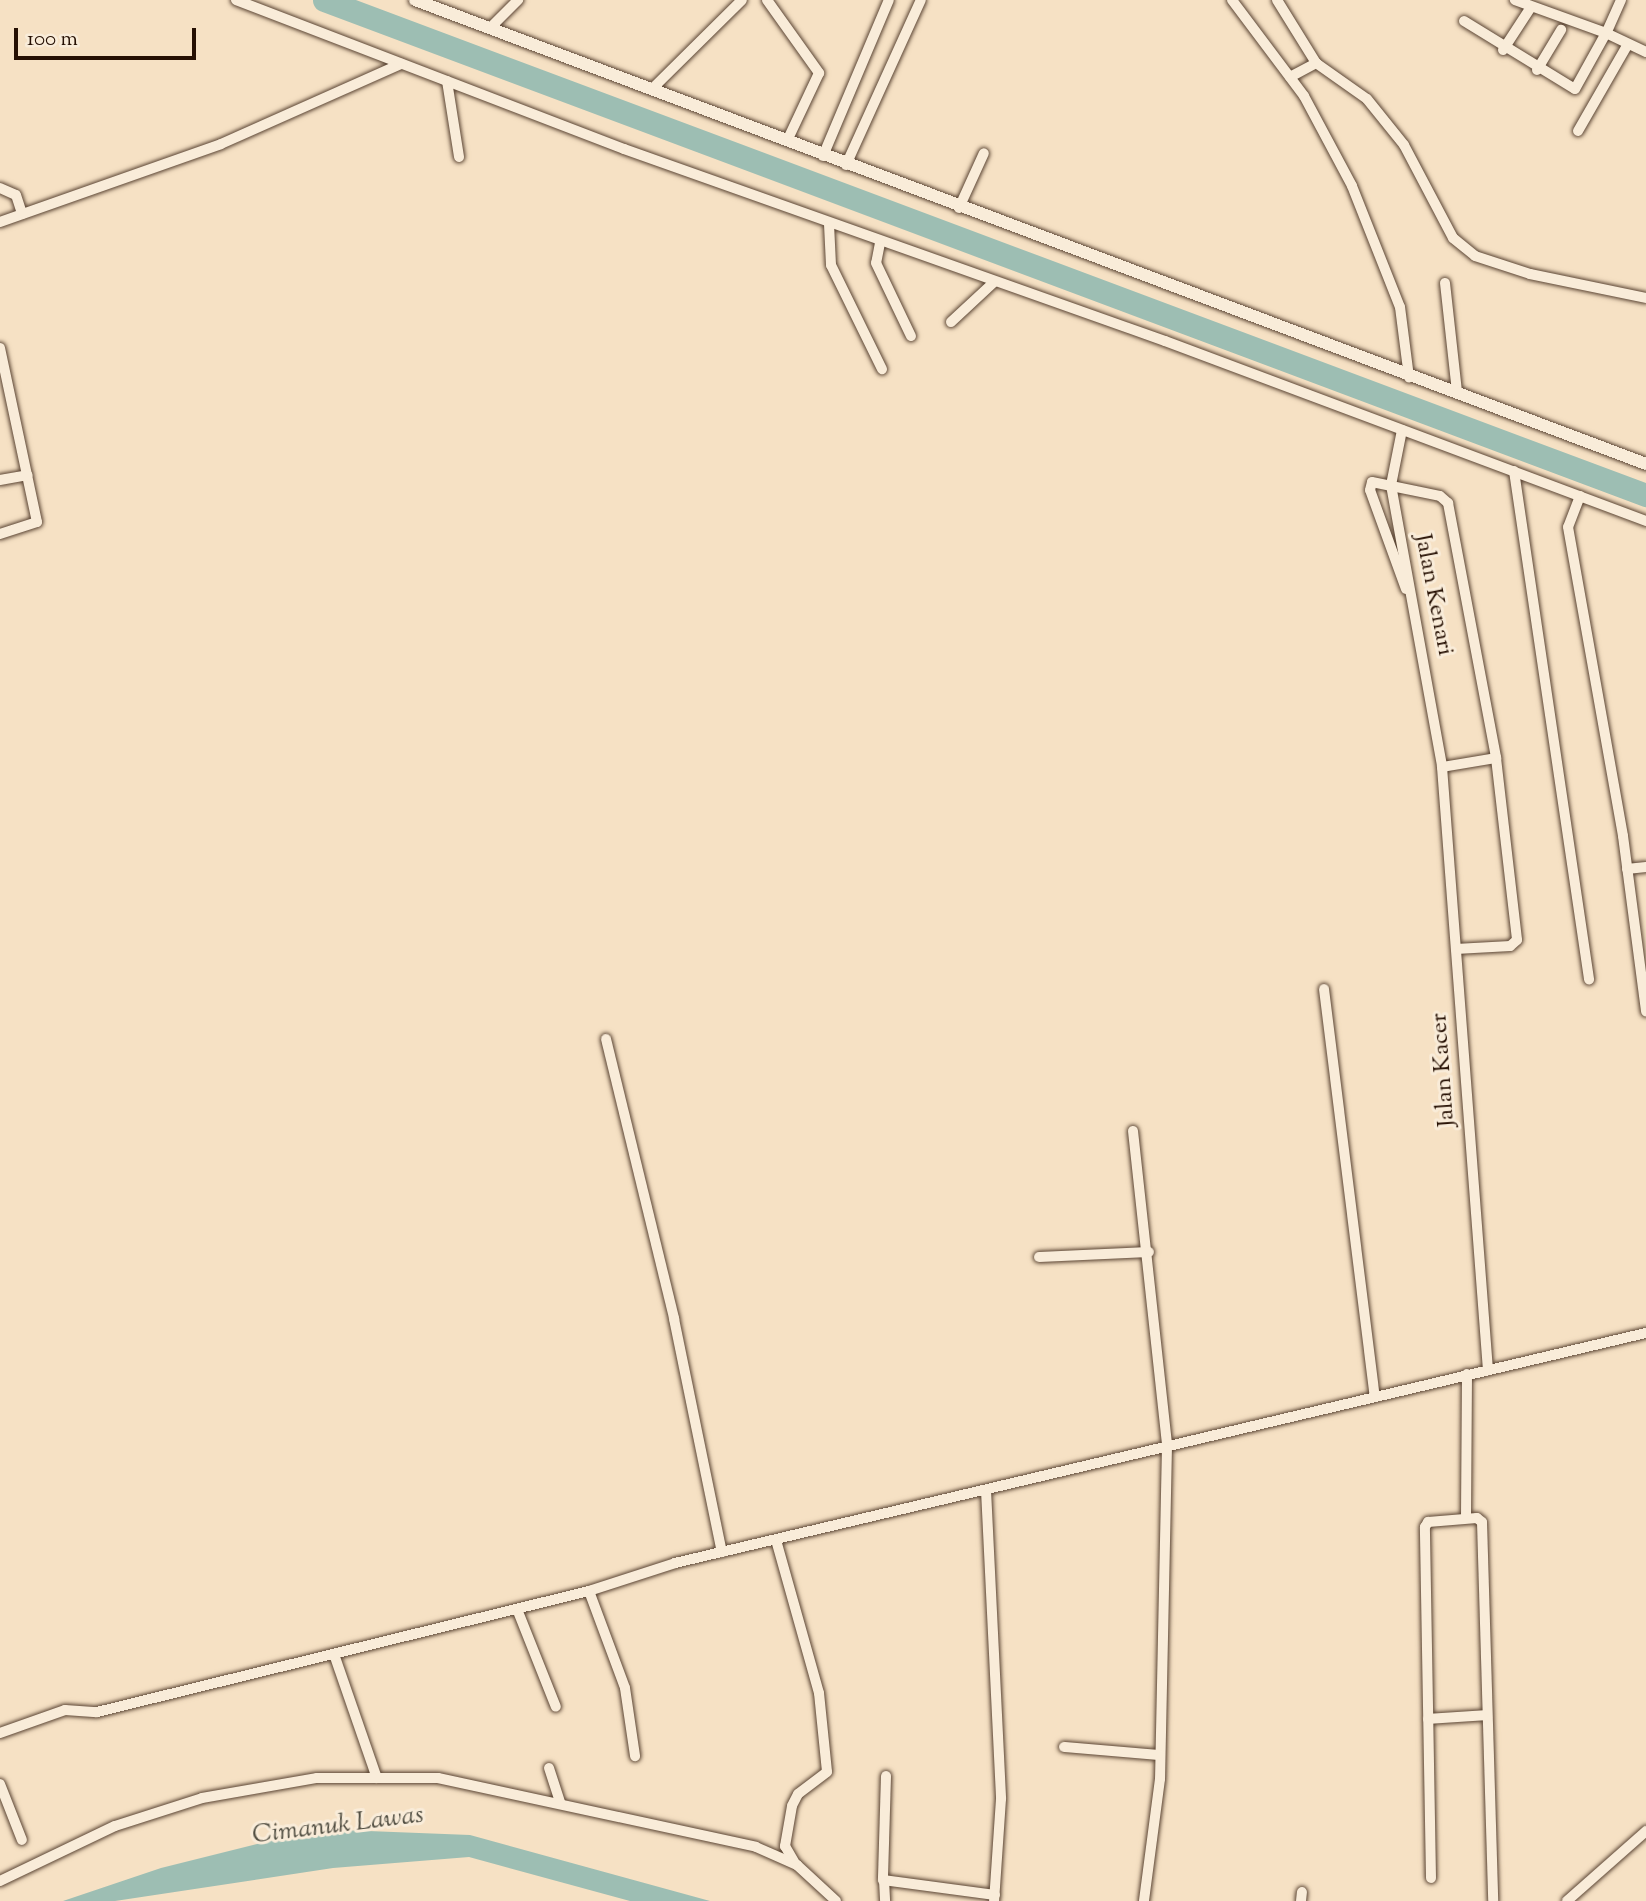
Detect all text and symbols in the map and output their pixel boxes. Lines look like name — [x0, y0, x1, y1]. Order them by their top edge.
scale bar — [18, 14, 200, 58]
text: 100 m — [27, 25, 78, 55]
street label: Jalan Kenari — [1407, 532, 1459, 658]
street label: Jalan Kacer — [1426, 1012, 1462, 1128]
water label: Cimanuk Lawas — [251, 1800, 425, 1852]

